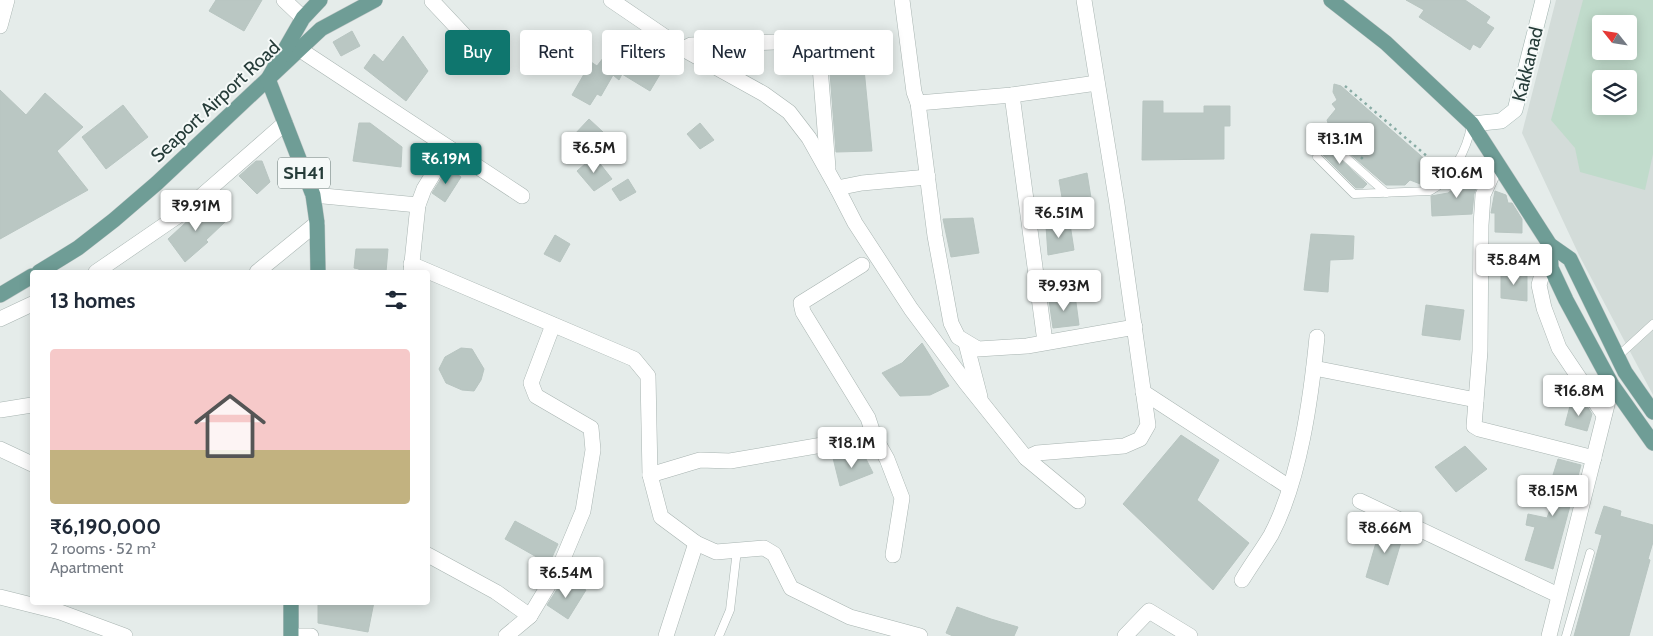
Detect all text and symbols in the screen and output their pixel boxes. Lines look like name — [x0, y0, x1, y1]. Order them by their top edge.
north arrow — [1592, 15, 1638, 60]
map controls — [1592, 15, 1637, 115]
street label: Kakkanad — [1507, 24, 1548, 104]
chip: Buy — [445, 30, 510, 75]
chip: Rent — [520, 30, 592, 75]
chip: Filters — [602, 30, 684, 75]
chip: New — [694, 30, 764, 75]
chip: Apartment — [774, 30, 893, 75]
street label: Seaport Airport Road — [146, 36, 285, 167]
button: layers — [1592, 70, 1637, 115]
pin: ₹13.1M — [1299, 122, 1381, 165]
text: ₹13.1M — [1317, 129, 1363, 148]
pin: ₹6.5M — [559, 132, 629, 174]
text: ₹6.5M — [572, 138, 616, 157]
pin: ₹6.19M — [405, 142, 487, 185]
text: ₹6.19M — [421, 149, 471, 168]
pin: ₹10.6M — [1416, 156, 1498, 199]
road number: SH41 — [278, 158, 330, 188]
text: ₹10.6M — [1431, 163, 1483, 182]
pin: ₹9.91M — [155, 190, 237, 232]
text: ₹9.91M — [172, 196, 220, 215]
pin: ₹6.51M — [1018, 196, 1100, 239]
text: ₹6.51M — [1034, 203, 1084, 222]
pin: ₹5.84M — [1473, 244, 1555, 286]
text: ₹5.84M — [1487, 250, 1541, 269]
pin: ₹9.93M — [1023, 270, 1105, 312]
text: ₹9.93M — [1038, 276, 1090, 295]
icon: filters — [382, 286, 410, 314]
text: 13 homes — [50, 288, 135, 313]
pin: ₹16.8M — [1538, 374, 1620, 417]
icon: home — [185, 381, 275, 471]
text: ₹16.8M — [1554, 381, 1604, 400]
pin: ₹18.1M — [811, 426, 893, 469]
text: ₹18.1M — [829, 433, 875, 452]
pin: ₹8.15M — [1512, 474, 1594, 517]
text: ₹8.15M — [1528, 481, 1578, 500]
pin: ₹8.66M — [1344, 512, 1426, 554]
text: ₹6,190,000 — [50, 514, 161, 539]
text: ₹8.66M — [1358, 518, 1412, 537]
text: 2 rooms · 52 m² — [50, 539, 156, 558]
pin: ₹6.54M — [525, 556, 607, 599]
text: Apartment — [50, 558, 123, 577]
text: ₹6.54M — [539, 563, 593, 582]

